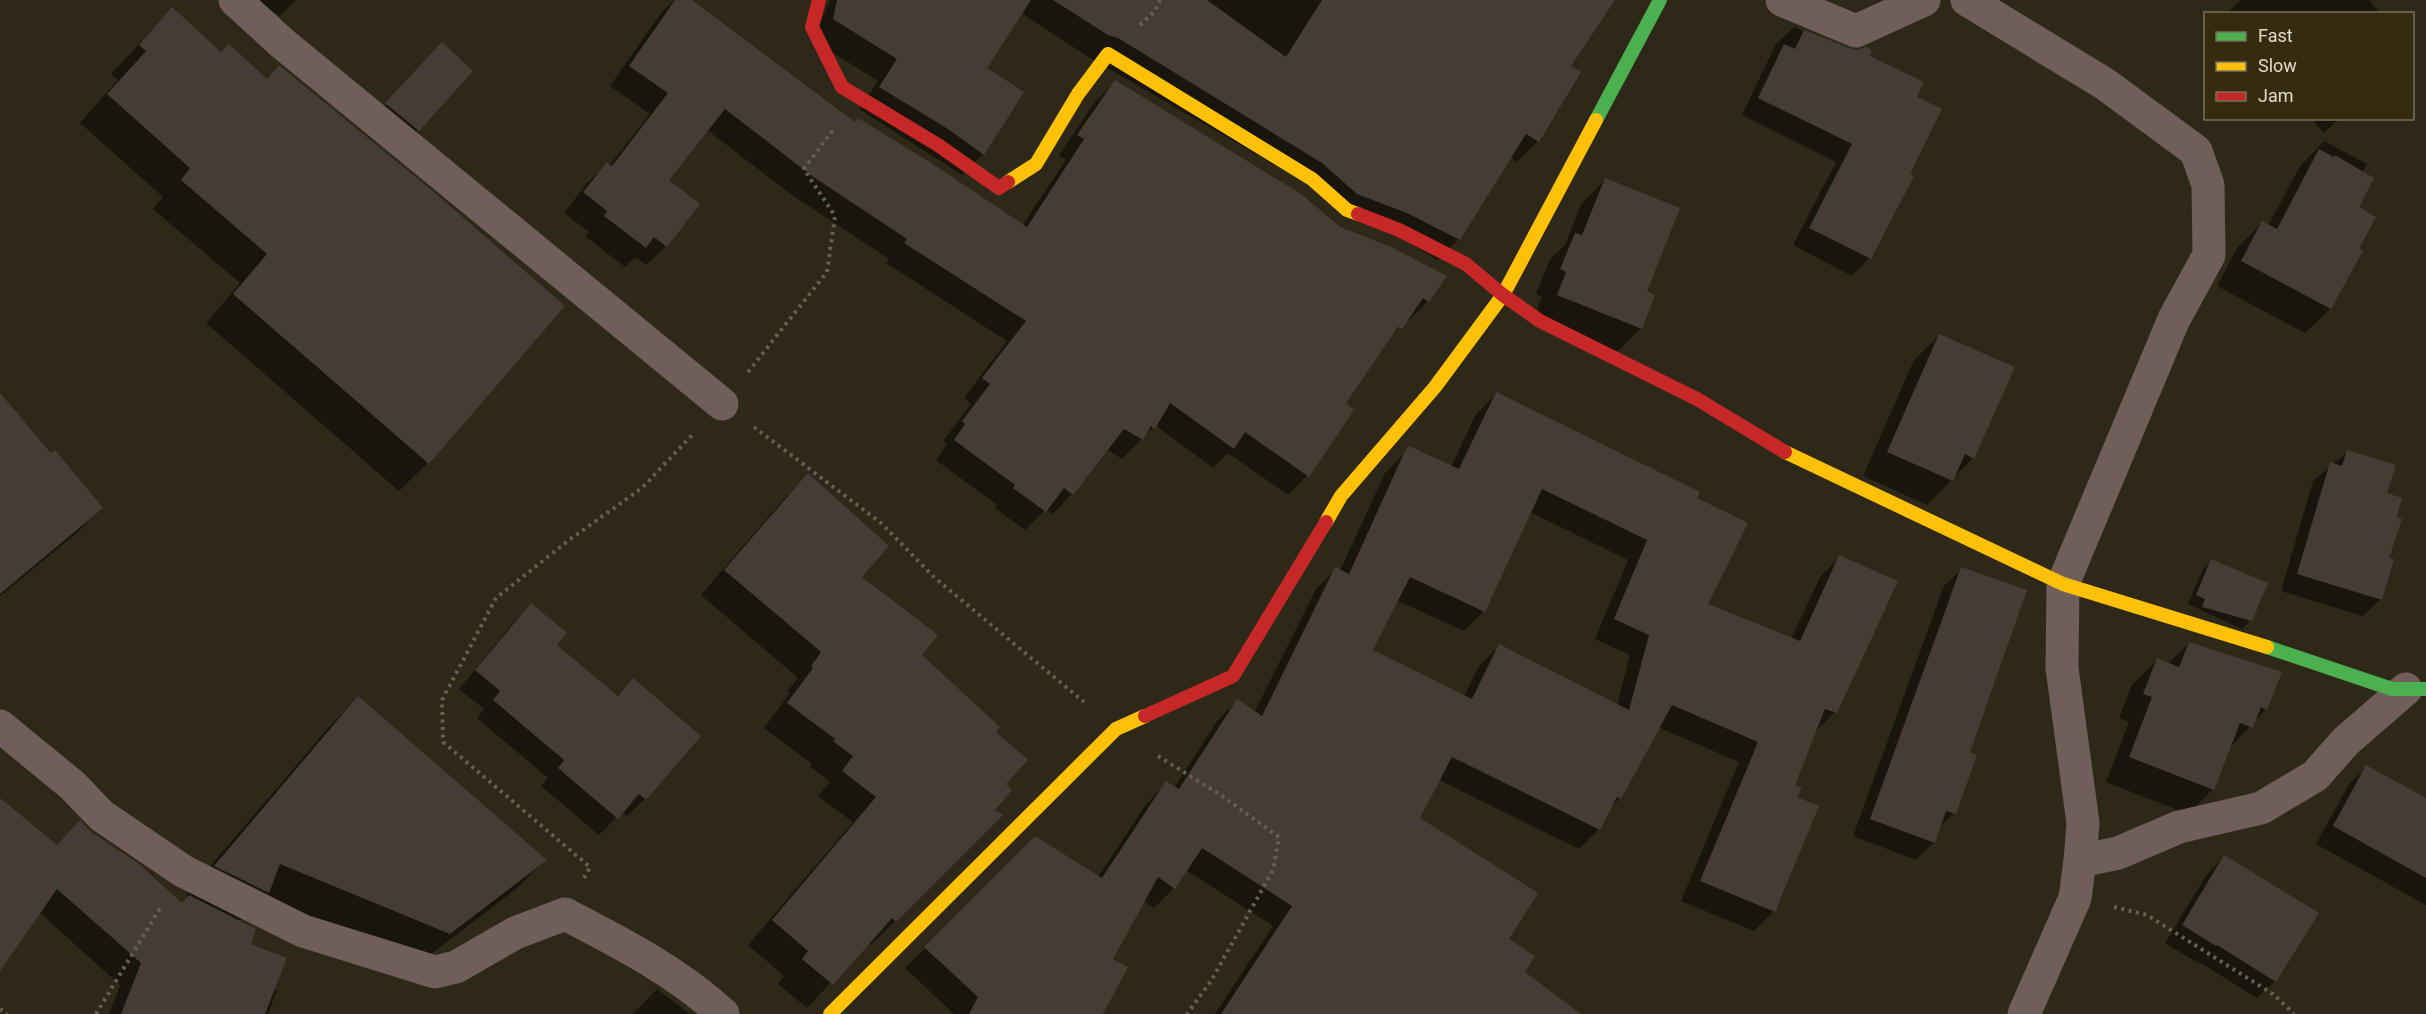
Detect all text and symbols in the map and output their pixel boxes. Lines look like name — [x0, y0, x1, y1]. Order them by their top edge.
legend — [2204, 12, 2414, 120]
text: Fast — [2258, 25, 2293, 46]
text: Slow — [2258, 55, 2297, 76]
text: Jam — [2258, 85, 2294, 106]

